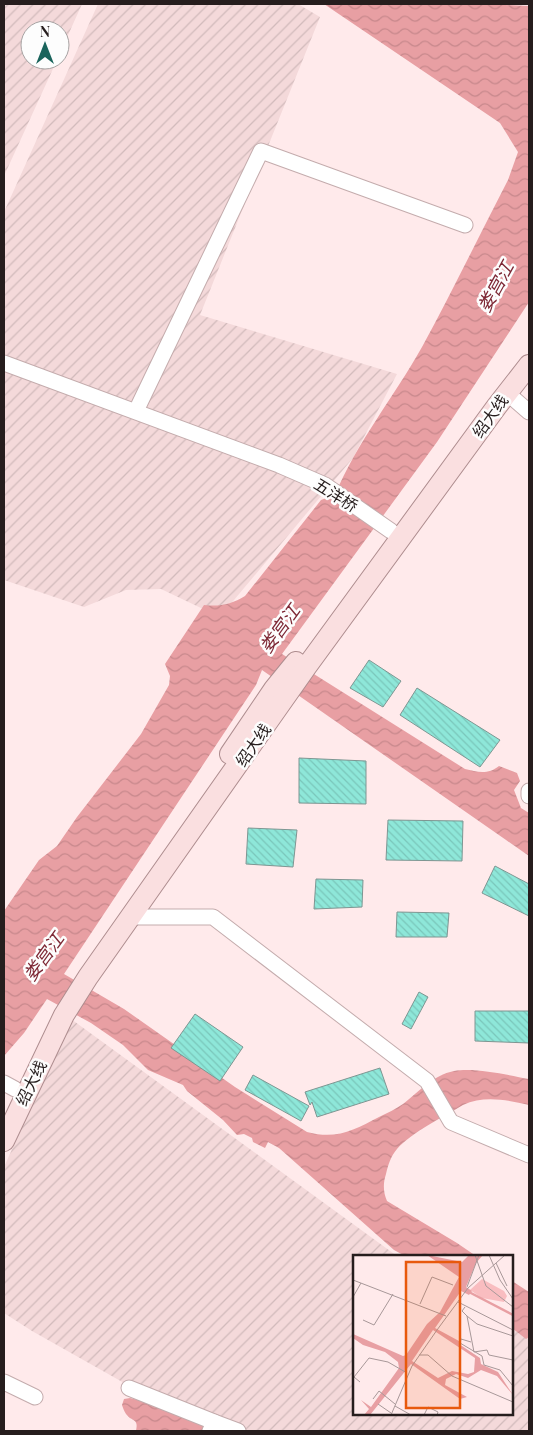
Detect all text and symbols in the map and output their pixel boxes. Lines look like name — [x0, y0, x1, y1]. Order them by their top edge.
north arrow — [20, 20, 70, 70]
text: N — [40, 22, 50, 41]
water label: 娄宫江 — [472, 255, 520, 316]
street label: 绍大线 — [467, 390, 512, 441]
street label: 五洋桥 — [310, 473, 362, 516]
water label: 娄宫江 — [254, 598, 306, 657]
street label: 绍大线 — [230, 719, 275, 770]
water label: 娄宫江 — [18, 926, 70, 985]
street label: 绍大线 — [11, 1057, 51, 1109]
inset map — [353, 1255, 513, 1415]

